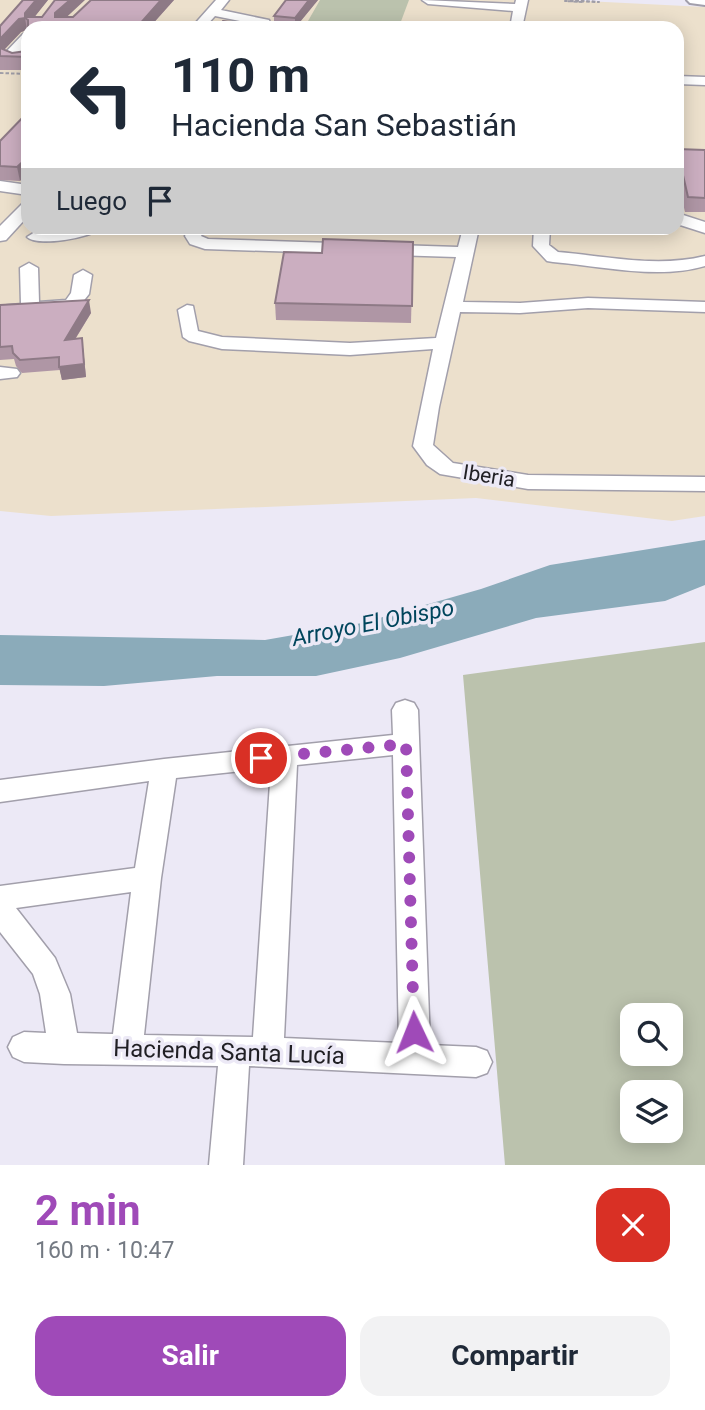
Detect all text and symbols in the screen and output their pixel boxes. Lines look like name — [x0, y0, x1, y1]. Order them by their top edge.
text: 110 m — [171, 47, 310, 104]
icon: left — [56, 49, 147, 140]
text: Hacienda San Sebastián — [171, 106, 517, 144]
icon: arrive — [141, 182, 179, 220]
text: Luego — [56, 186, 127, 216]
street label: Iberia — [461, 460, 517, 492]
water label: Arroyo El Obispo — [289, 594, 456, 652]
pin — [231, 728, 291, 788]
icon: arrive — [242, 739, 280, 777]
position arrow — [377, 995, 451, 1069]
map controls — [620, 1003, 683, 1143]
button: search — [620, 1003, 683, 1066]
street label: Hacienda Santa Lucía — [113, 1034, 345, 1070]
button: layers — [620, 1080, 683, 1143]
text: 2 min — [35, 1186, 141, 1235]
button: close — [596, 1188, 670, 1262]
text: 160 m · 10:47 — [35, 1237, 174, 1264]
button: Salir — [35, 1316, 346, 1396]
button: Compartir — [360, 1316, 670, 1396]

